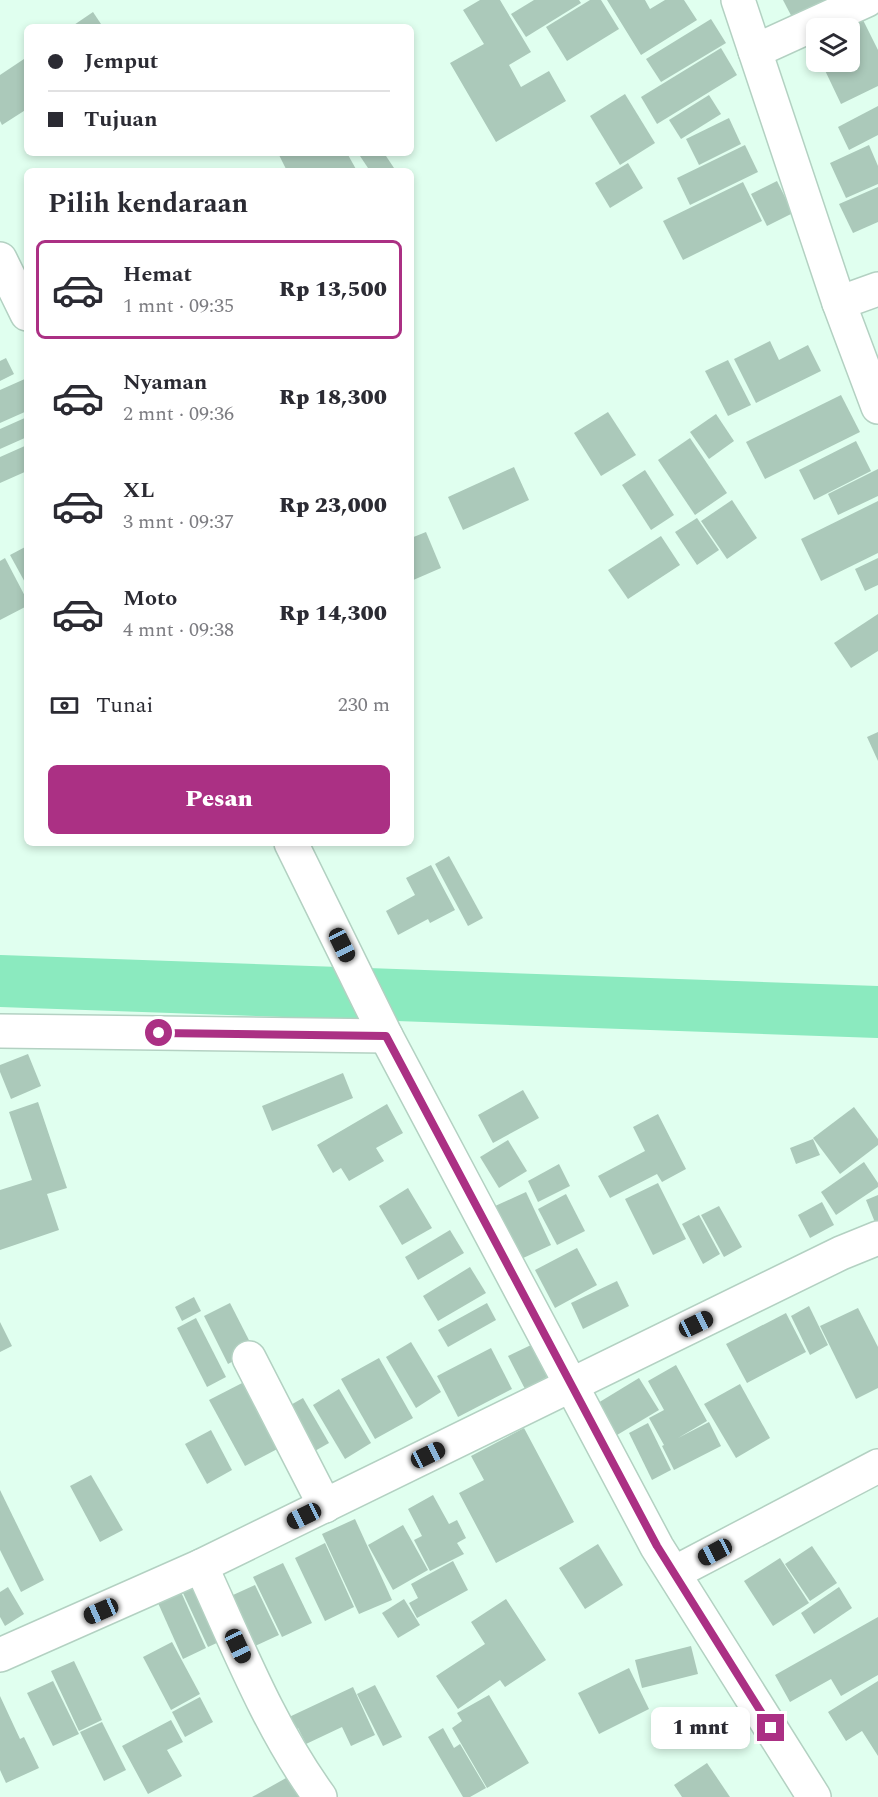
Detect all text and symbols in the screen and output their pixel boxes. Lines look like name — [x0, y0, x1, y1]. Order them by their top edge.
map controls — [806, 18, 860, 72]
button: layers — [806, 18, 860, 72]
text: Jemput — [84, 45, 158, 78]
text: Tujuan — [84, 103, 157, 136]
text: Pilih kendaraan — [48, 183, 248, 225]
text: Hemat — [123, 258, 192, 291]
icon: car — [51, 263, 105, 317]
text: Rp 13,500 — [279, 273, 387, 306]
text: 1 mnt · 09:35 — [123, 291, 234, 321]
text: Nyaman — [123, 366, 207, 399]
icon: car — [51, 371, 105, 425]
text: Rp 18,300 — [279, 381, 387, 414]
text: 2 mnt · 09:36 — [123, 399, 234, 429]
text: XL — [123, 474, 154, 507]
icon: car — [51, 479, 105, 533]
text: Rp 23,000 — [279, 489, 387, 522]
text: 3 mnt · 09:37 — [123, 507, 234, 537]
text: Moto — [123, 582, 177, 615]
icon: car — [51, 587, 105, 641]
text: Rp 14,300 — [279, 597, 387, 630]
text: 4 mnt · 09:38 — [123, 615, 234, 645]
icon: cash — [48, 689, 81, 722]
text: Tunai — [96, 689, 153, 722]
text: 230 m — [338, 690, 390, 720]
button: Pesan — [48, 765, 390, 834]
car — [326, 925, 358, 965]
route start — [145, 1019, 172, 1046]
car — [676, 1308, 716, 1340]
car — [408, 1439, 448, 1471]
car — [284, 1500, 324, 1532]
car — [695, 1536, 735, 1568]
car — [81, 1595, 121, 1627]
car — [222, 1626, 254, 1666]
callout: 1 mnt — [651, 1707, 750, 1749]
text: 1 mnt — [672, 1713, 729, 1743]
route end — [757, 1714, 784, 1741]

